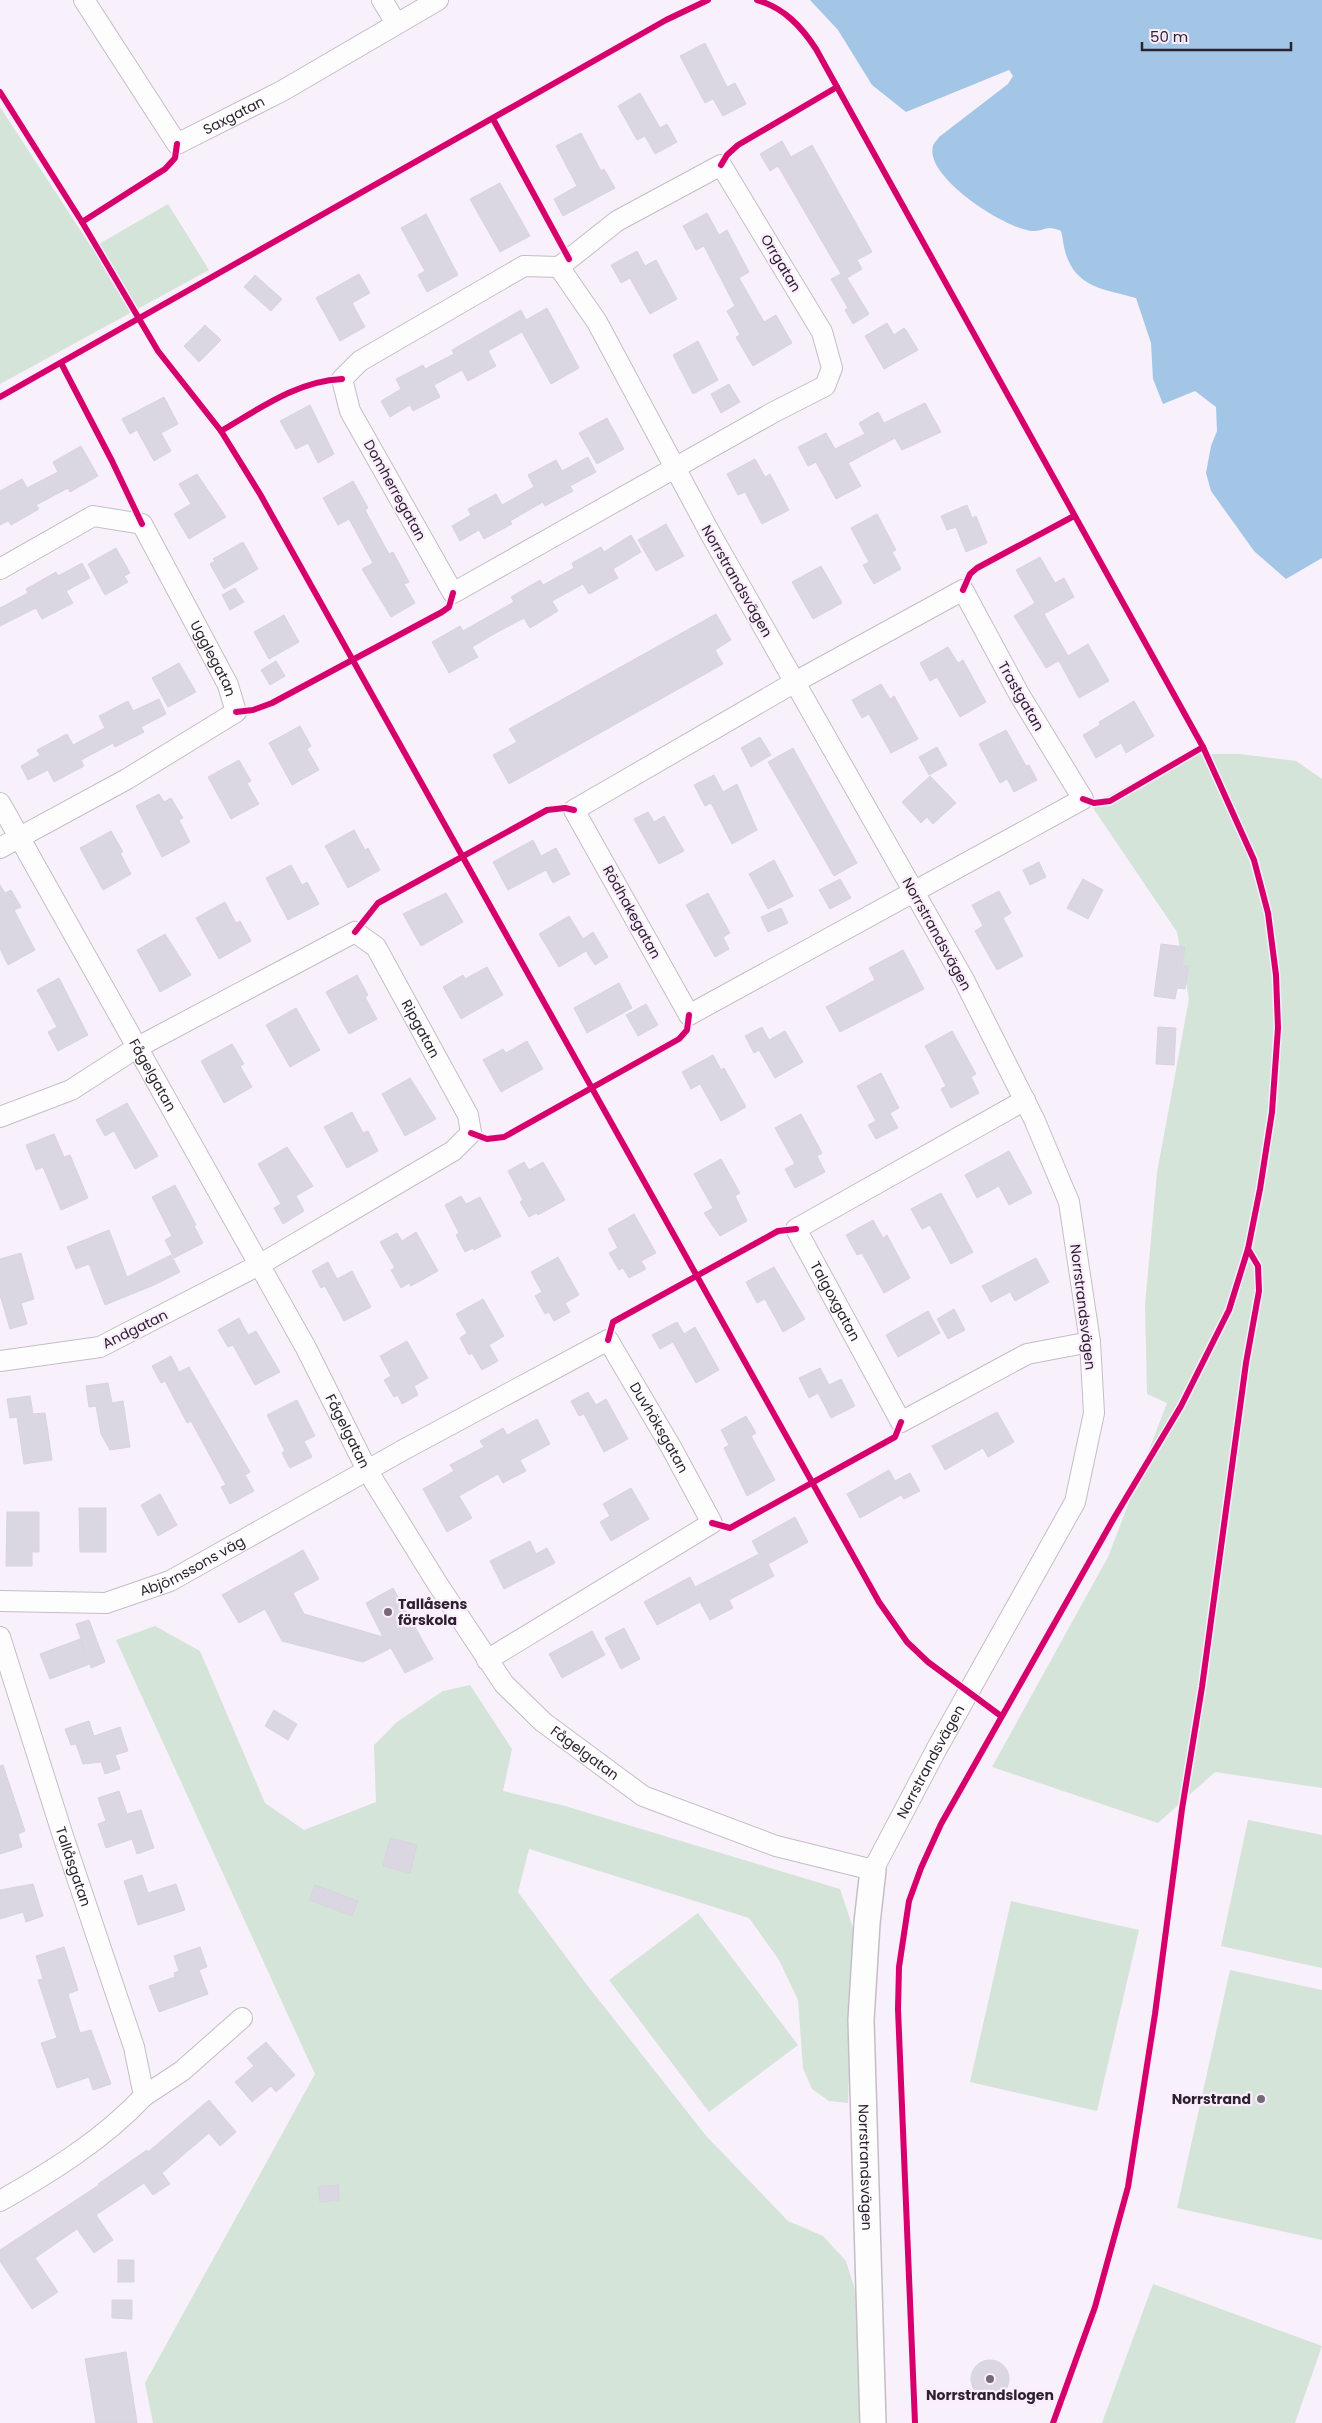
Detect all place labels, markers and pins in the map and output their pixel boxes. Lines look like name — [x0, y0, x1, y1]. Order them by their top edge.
place label: Tallåsens förskola — [398, 1594, 467, 1630]
marker: Tallåsens förskola — [382, 1606, 394, 1618]
place label: Norrstrand — [1172, 2089, 1251, 2109]
marker: Norrstrand — [1255, 2093, 1267, 2105]
marker: Norrstrandslogen — [984, 2373, 996, 2385]
place label: Norrstrandslogen — [926, 2385, 1054, 2405]

